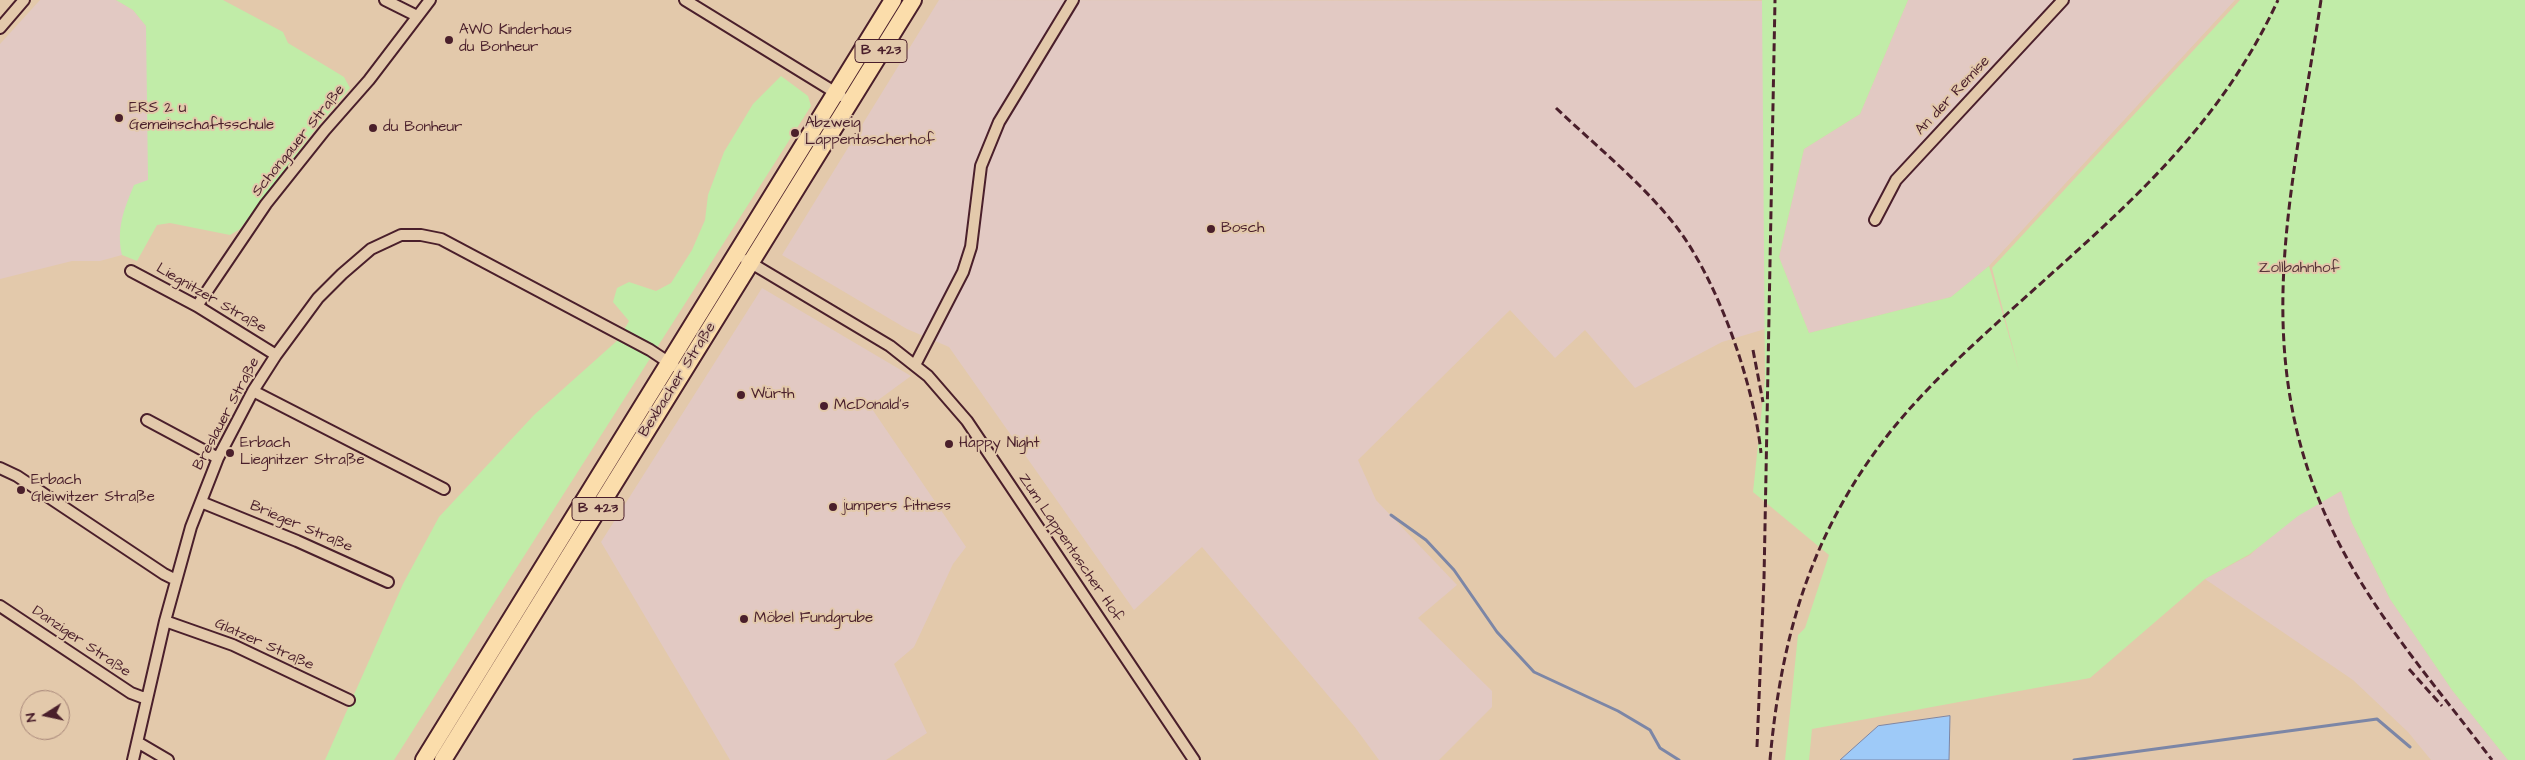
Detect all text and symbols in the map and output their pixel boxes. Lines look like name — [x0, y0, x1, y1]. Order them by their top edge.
place label: AWO Kinderhaus du Bonheur — [459, 22, 572, 57]
marker: AWO Kinderhaus du Bonheur — [443, 34, 455, 46]
road number: B 423 — [855, 40, 907, 62]
street label: An der Remise — [1912, 53, 1994, 139]
street label: Schongauer Straße — [248, 82, 350, 200]
place label: ERS 2 u Gemeinschaftsschule — [129, 100, 274, 135]
marker: ERS 2 u Gemeinschaftsschule — [113, 112, 125, 124]
place label: Abzweig Lappentascherhof — [805, 115, 935, 150]
place label: du Bonheur — [383, 119, 462, 137]
marker: du Bonheur — [367, 122, 379, 134]
marker: Abzweig Lappentascherhof — [789, 127, 801, 139]
place label: Bosch — [1221, 220, 1265, 238]
marker: Bosch — [1205, 223, 1217, 235]
street label: Liegnitzer Straße — [153, 260, 269, 338]
park label: Zollbahnhof — [2259, 260, 2339, 278]
street label: Bexbacher Straße — [635, 319, 721, 441]
street label: Breslauer Straße — [190, 355, 264, 473]
place label: Würth — [751, 386, 794, 404]
marker: Würth — [735, 389, 747, 401]
place label: McDonald's — [834, 397, 909, 415]
marker: McDonald's — [818, 400, 830, 412]
place label: Erbach Liegnitzer Straße — [240, 435, 365, 470]
place label: Happy Night — [959, 435, 1040, 453]
marker: Happy Night — [943, 438, 955, 450]
marker: Erbach Liegnitzer Straße — [224, 447, 236, 459]
street label: Zum Lappentascher Hof — [1014, 471, 1126, 625]
place label: Erbach Gleiwitzer Straße — [31, 472, 155, 507]
marker: Erbach Gleiwitzer Straße — [15, 484, 27, 496]
street label: Brieger Straße — [247, 497, 355, 557]
road number: B 423 — [572, 498, 624, 520]
place label: jumpers fitness — [843, 498, 951, 516]
marker: jumpers fitness — [827, 501, 839, 513]
street label: Danziger Straße — [28, 602, 134, 682]
place label: Möbel Fundgrube — [754, 610, 873, 628]
marker: Möbel Fundgrube — [738, 613, 750, 625]
street label: Glatzer Straße — [212, 615, 316, 675]
north arrow — [20, 690, 70, 740]
text: N — [21, 711, 42, 723]

